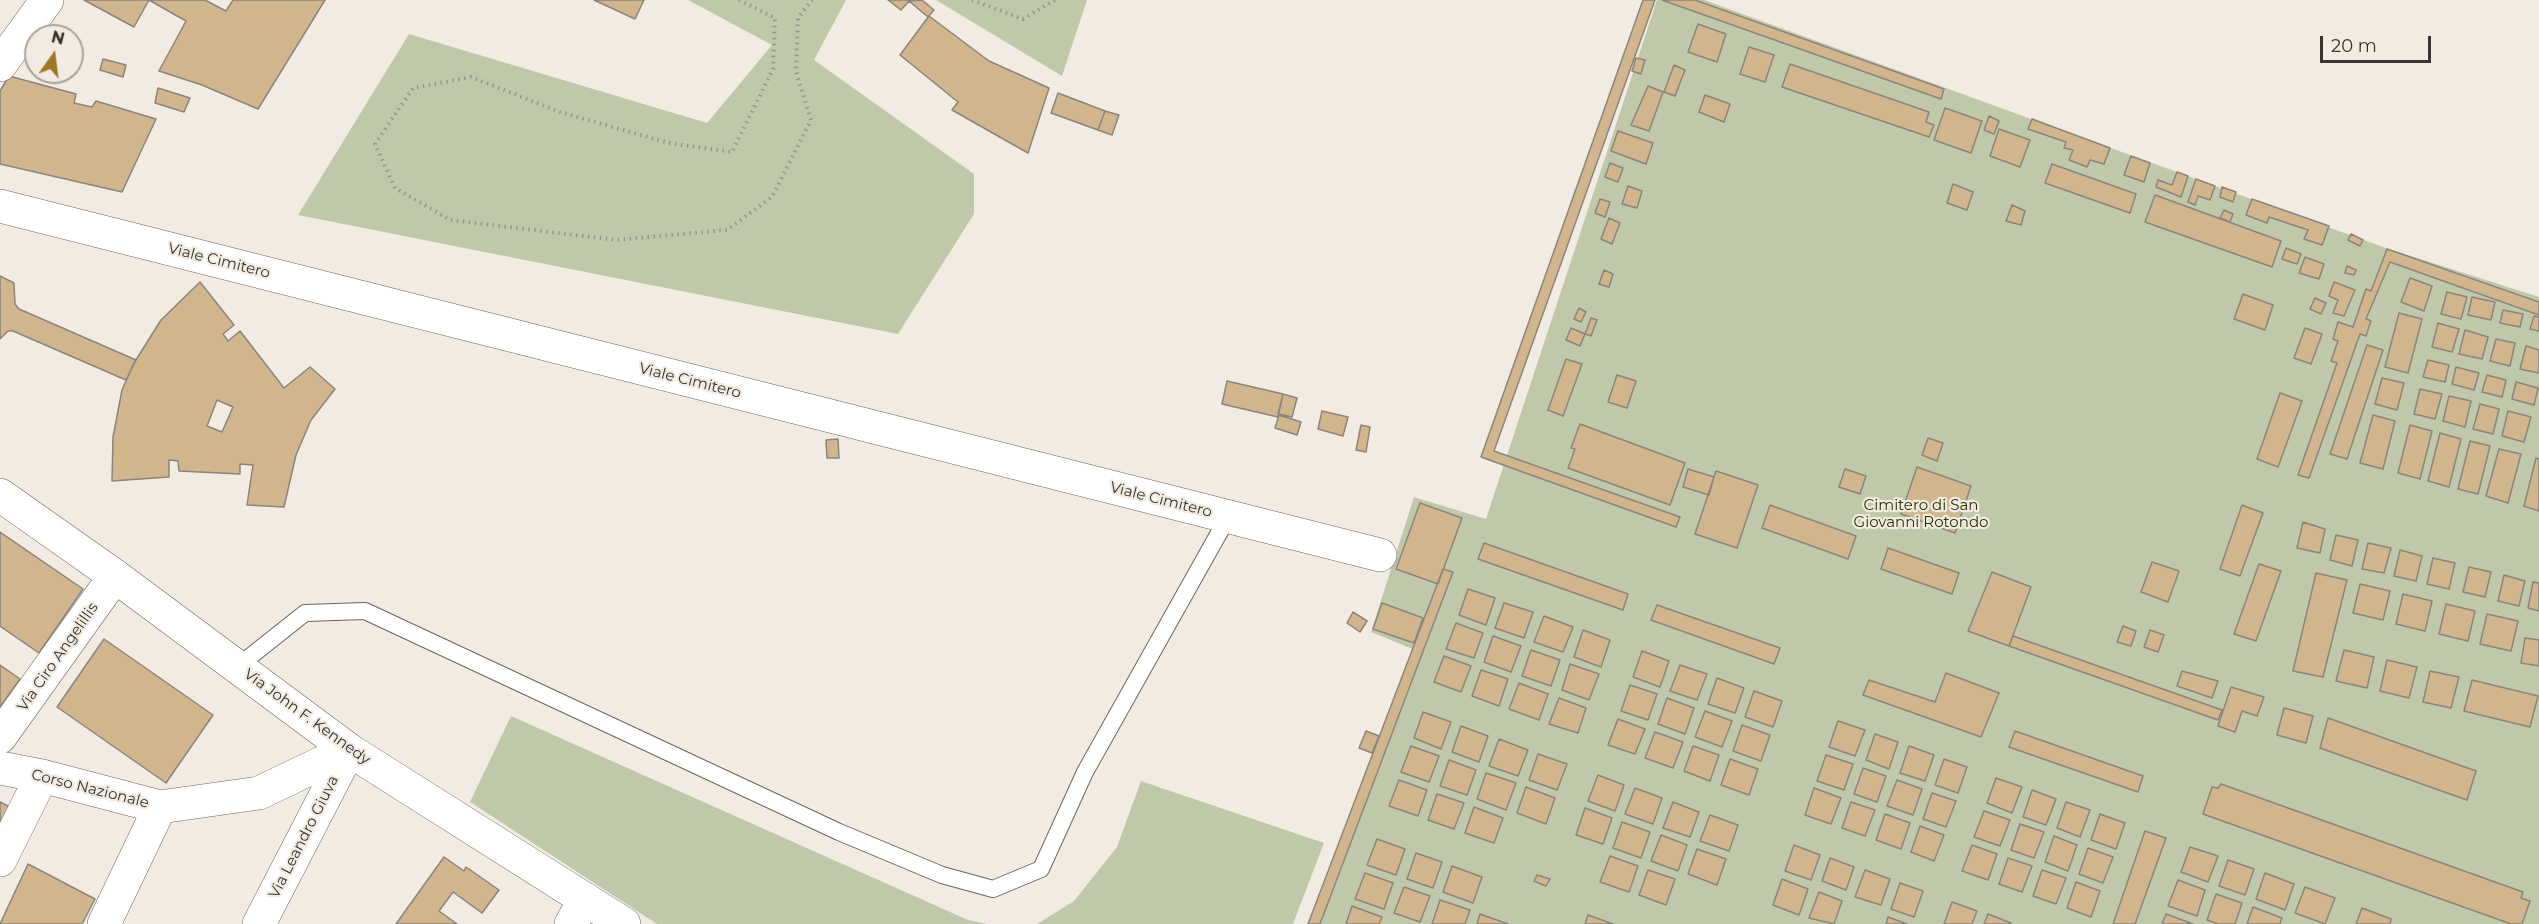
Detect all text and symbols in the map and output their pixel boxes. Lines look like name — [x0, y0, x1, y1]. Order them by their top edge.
north arrow — [24, 24, 84, 84]
scale bar — [2323, 24, 2434, 62]
text: N — [49, 27, 67, 49]
text: 20 m — [2331, 35, 2377, 57]
street label: Viale Cimitero — [166, 240, 272, 282]
street label: Viale Cimitero — [637, 360, 743, 402]
street label: Viale Cimitero — [1108, 479, 1214, 521]
park label: Cimitero di San Giovanni Rotondo — [1854, 497, 1988, 532]
street label: Via Ciro Angelillis — [14, 599, 102, 715]
street label: Via John F. Kennedy — [240, 665, 374, 769]
street label: Corso Nazionale — [29, 766, 151, 812]
street label: Via Leandro Giuva — [265, 773, 343, 901]

